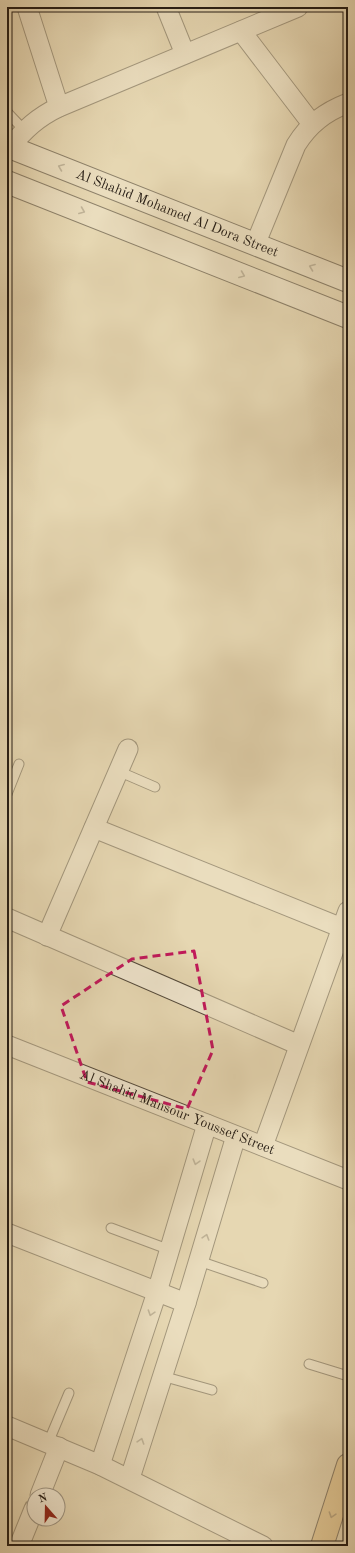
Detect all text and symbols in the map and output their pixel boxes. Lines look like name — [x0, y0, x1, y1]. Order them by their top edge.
one-way arrow — [57, 164, 64, 172]
street label: Al Shahid Mohamed Al Dora Street — [74, 167, 280, 260]
one-way arrow — [79, 207, 86, 215]
one-way arrow — [308, 264, 315, 272]
one-way arrow — [239, 270, 246, 278]
street label: Al Shahid Mansour Youssef Street — [78, 1067, 277, 1157]
one-way arrow — [192, 1158, 201, 1165]
one-way arrow — [201, 1234, 210, 1241]
one-way arrow — [147, 1309, 155, 1316]
one-way arrow — [137, 1438, 145, 1445]
north arrow — [26, 1487, 66, 1527]
text: N — [37, 1492, 49, 1506]
one-way arrow — [328, 1512, 337, 1519]

